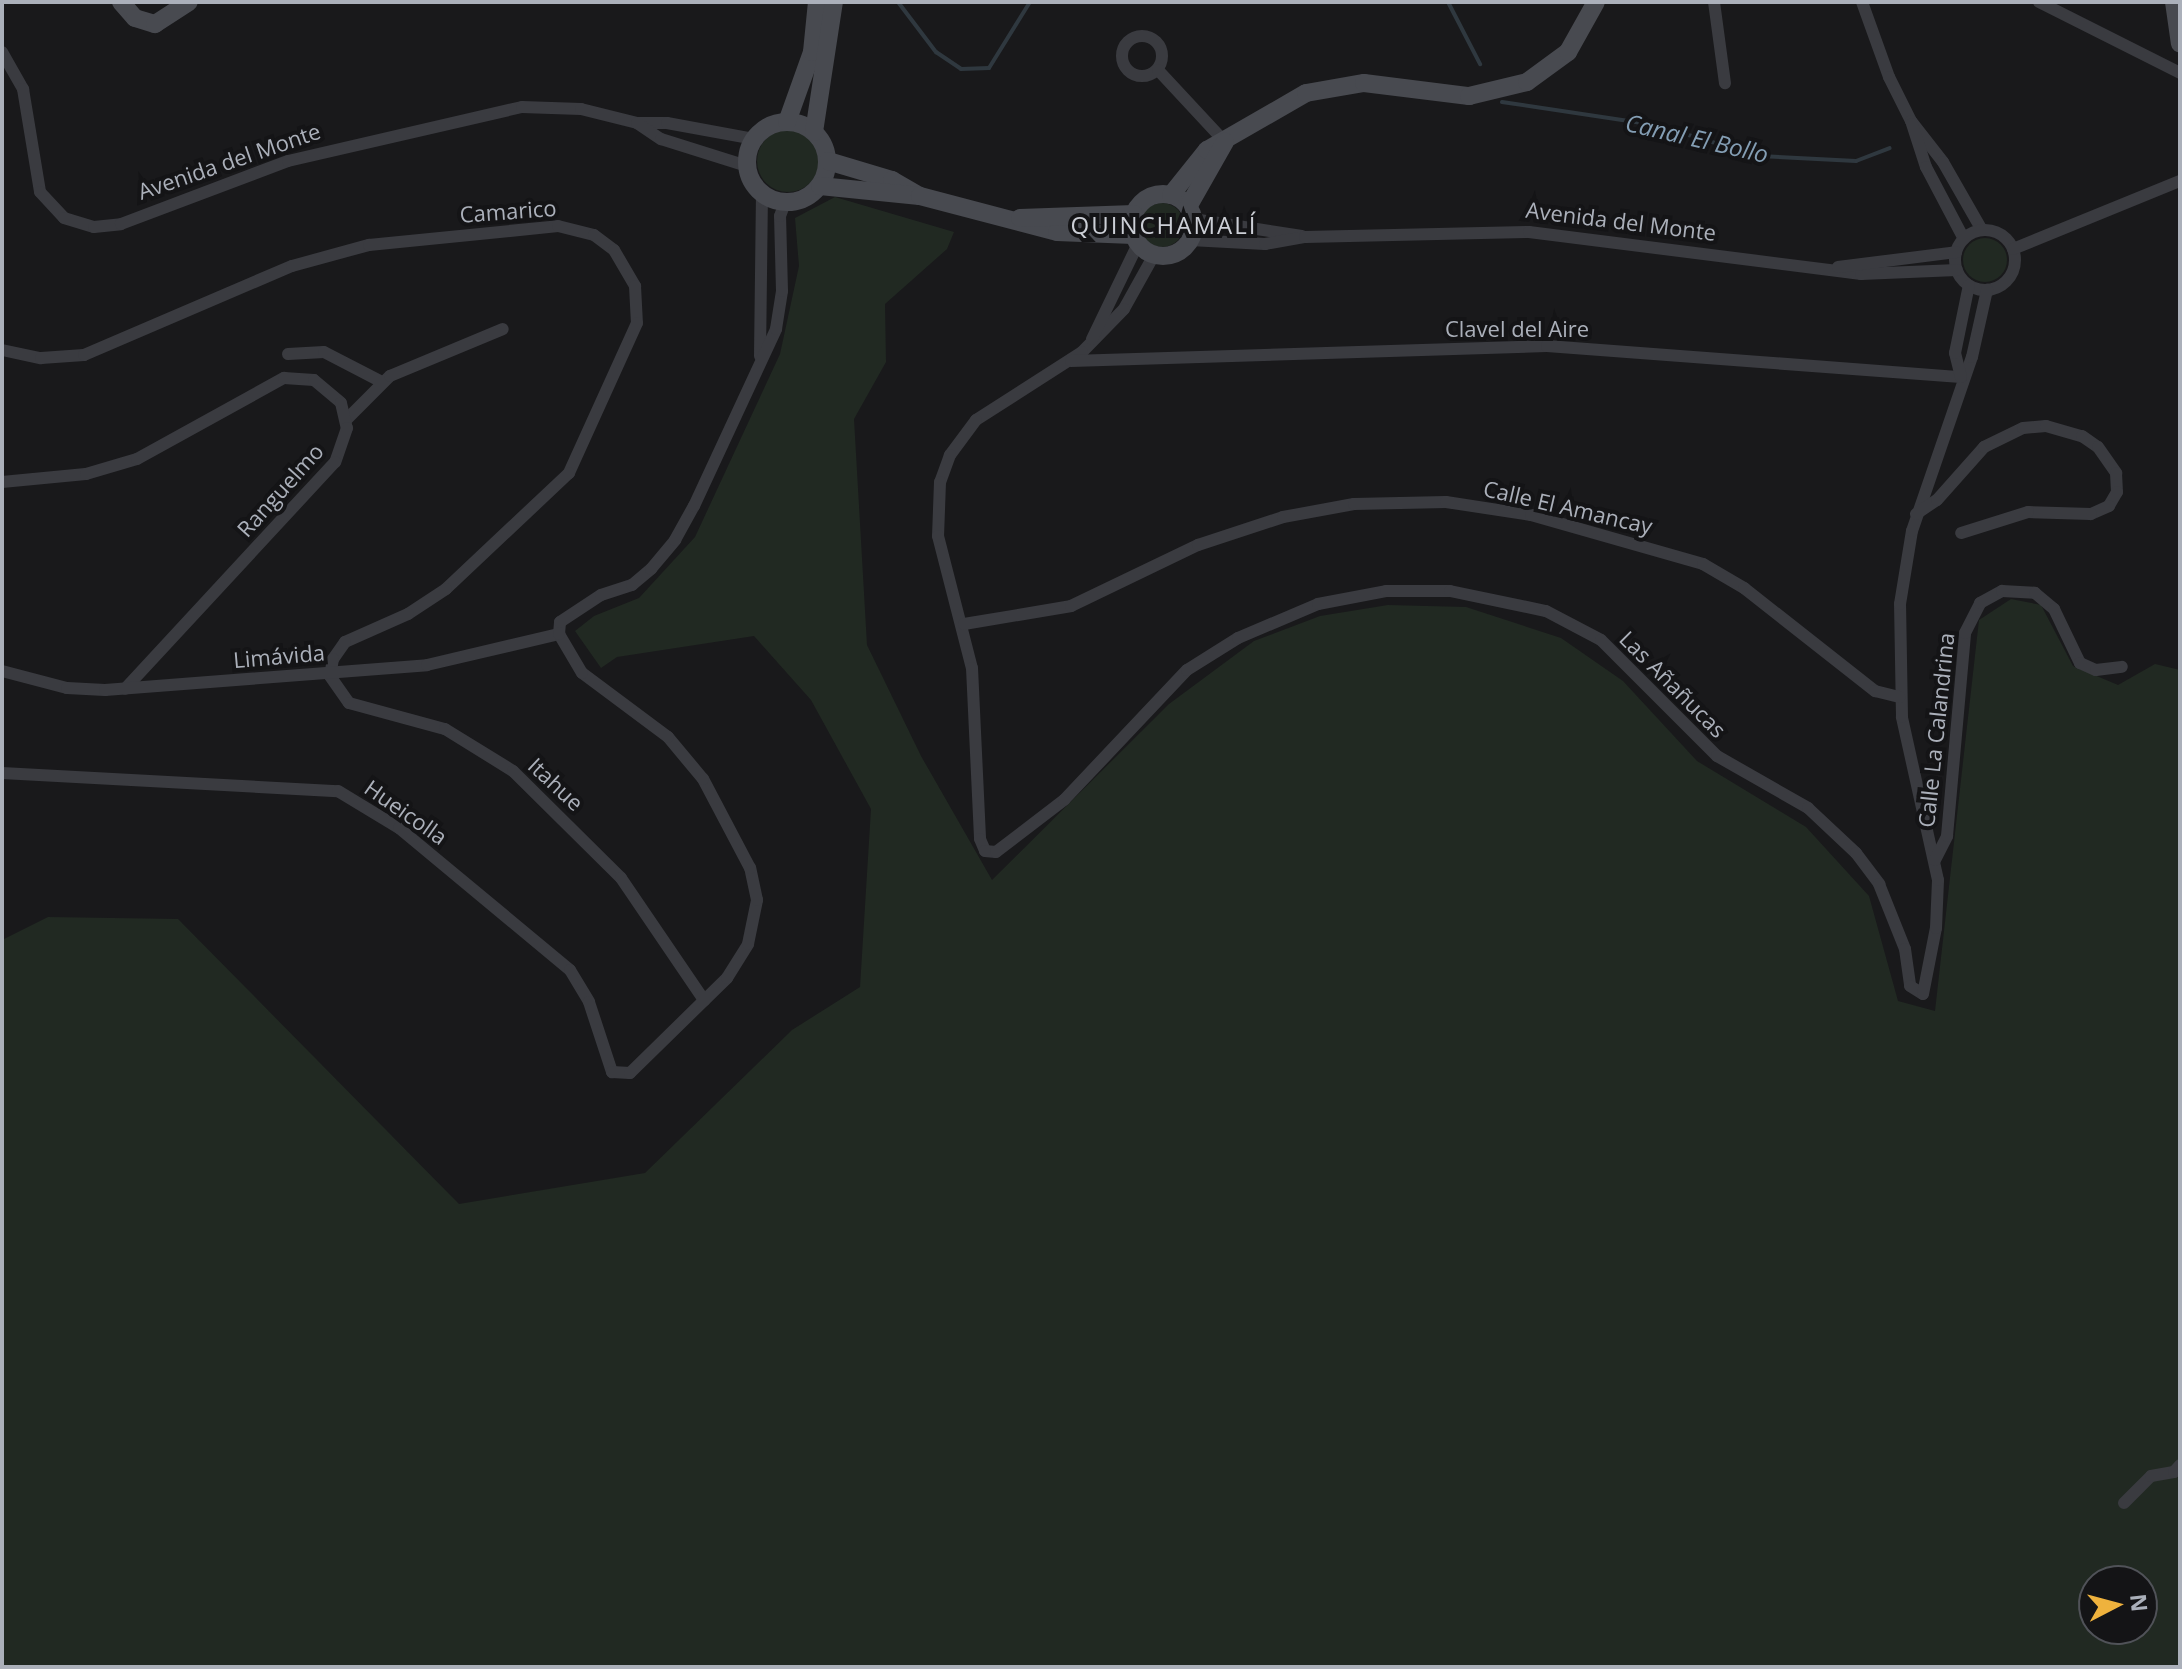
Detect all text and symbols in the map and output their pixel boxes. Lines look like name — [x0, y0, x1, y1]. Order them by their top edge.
water label: Canal El Bollo — [1623, 108, 1771, 168]
street label: Avenida del Monte — [134, 117, 324, 205]
street label: Camarico — [459, 194, 557, 228]
street label: Avenida del Monte — [1524, 196, 1718, 246]
district label: QUINCHAMALÍ — [1071, 211, 1257, 239]
street label: Clavel del Aire — [1445, 316, 1589, 342]
street label: Ranguelmo — [231, 438, 329, 542]
street label: Calle El Amancay — [1481, 475, 1655, 539]
street label: Las Añañucas — [1614, 625, 1732, 743]
street label: Calle La Calandrina — [1913, 631, 1959, 829]
street label: Limávida — [232, 639, 326, 673]
street label: Itahue — [523, 752, 589, 816]
street label: Hueicolla — [360, 774, 452, 850]
north arrow — [2078, 1565, 2158, 1645]
text: N — [2124, 1592, 2156, 1613]

